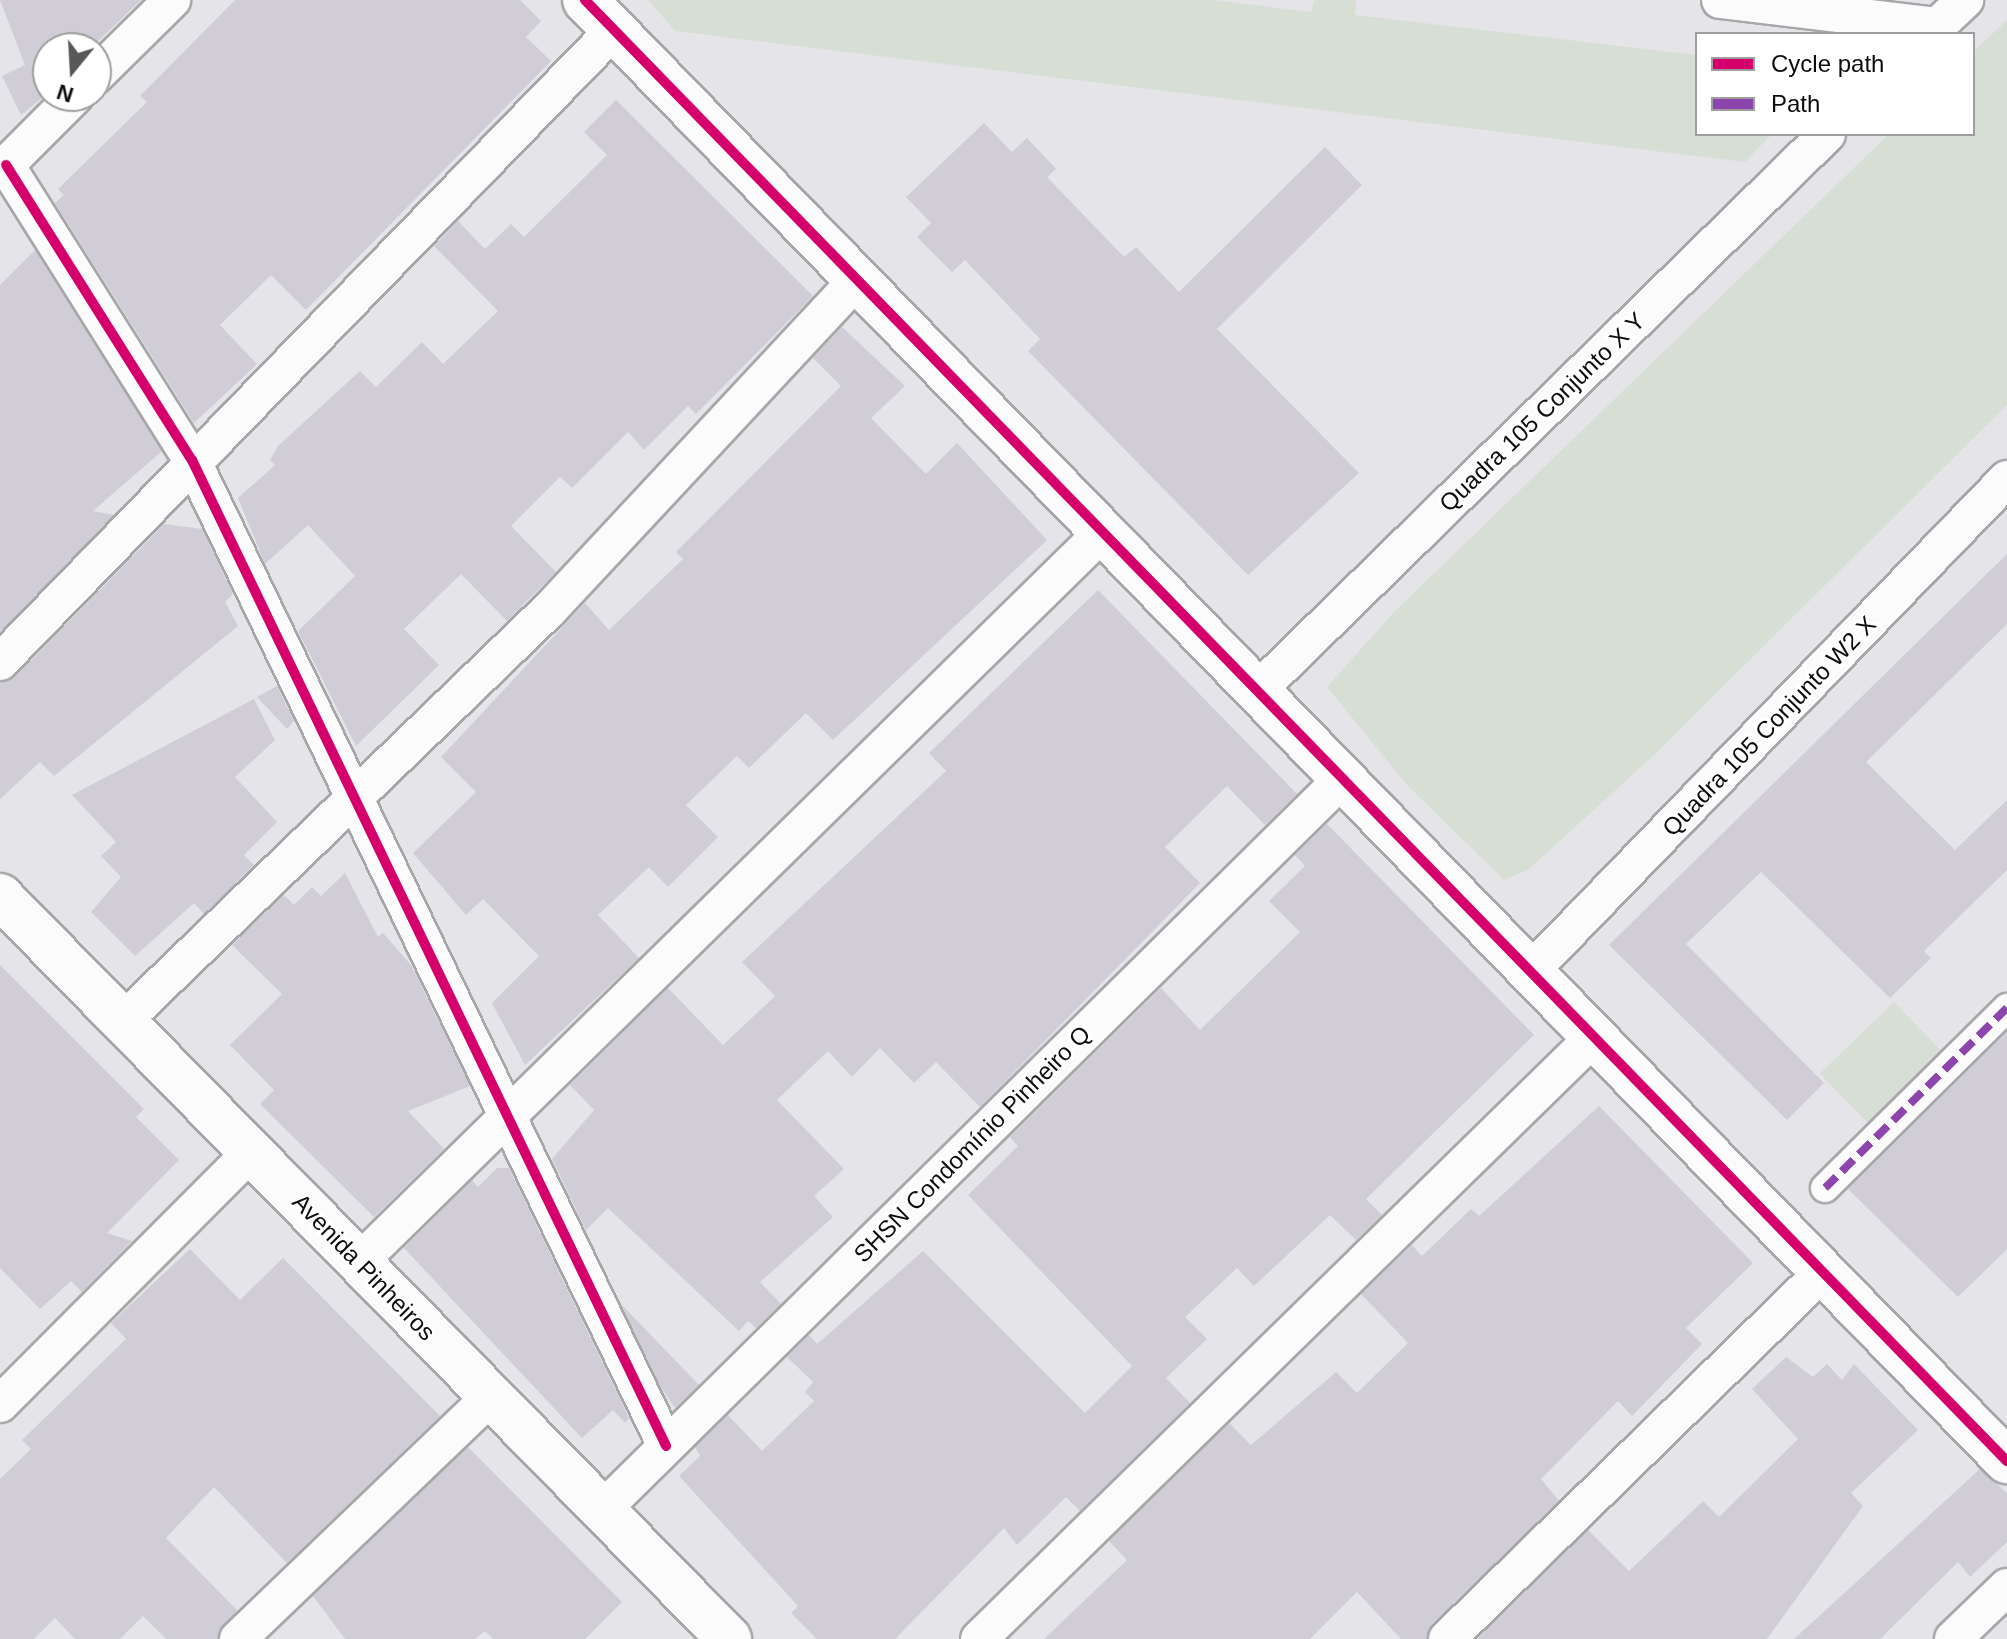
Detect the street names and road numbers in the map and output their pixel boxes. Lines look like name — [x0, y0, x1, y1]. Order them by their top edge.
street label: Quadra 105 Conjunto X Y — [1433, 306, 1651, 518]
street label: Quadra 105 Conjunto W2 X — [1656, 610, 1882, 842]
street label: SHSN Condomínio Pinheiro Q — [848, 1020, 1096, 1268]
street label: Avenida Pinheiros — [287, 1188, 441, 1346]

